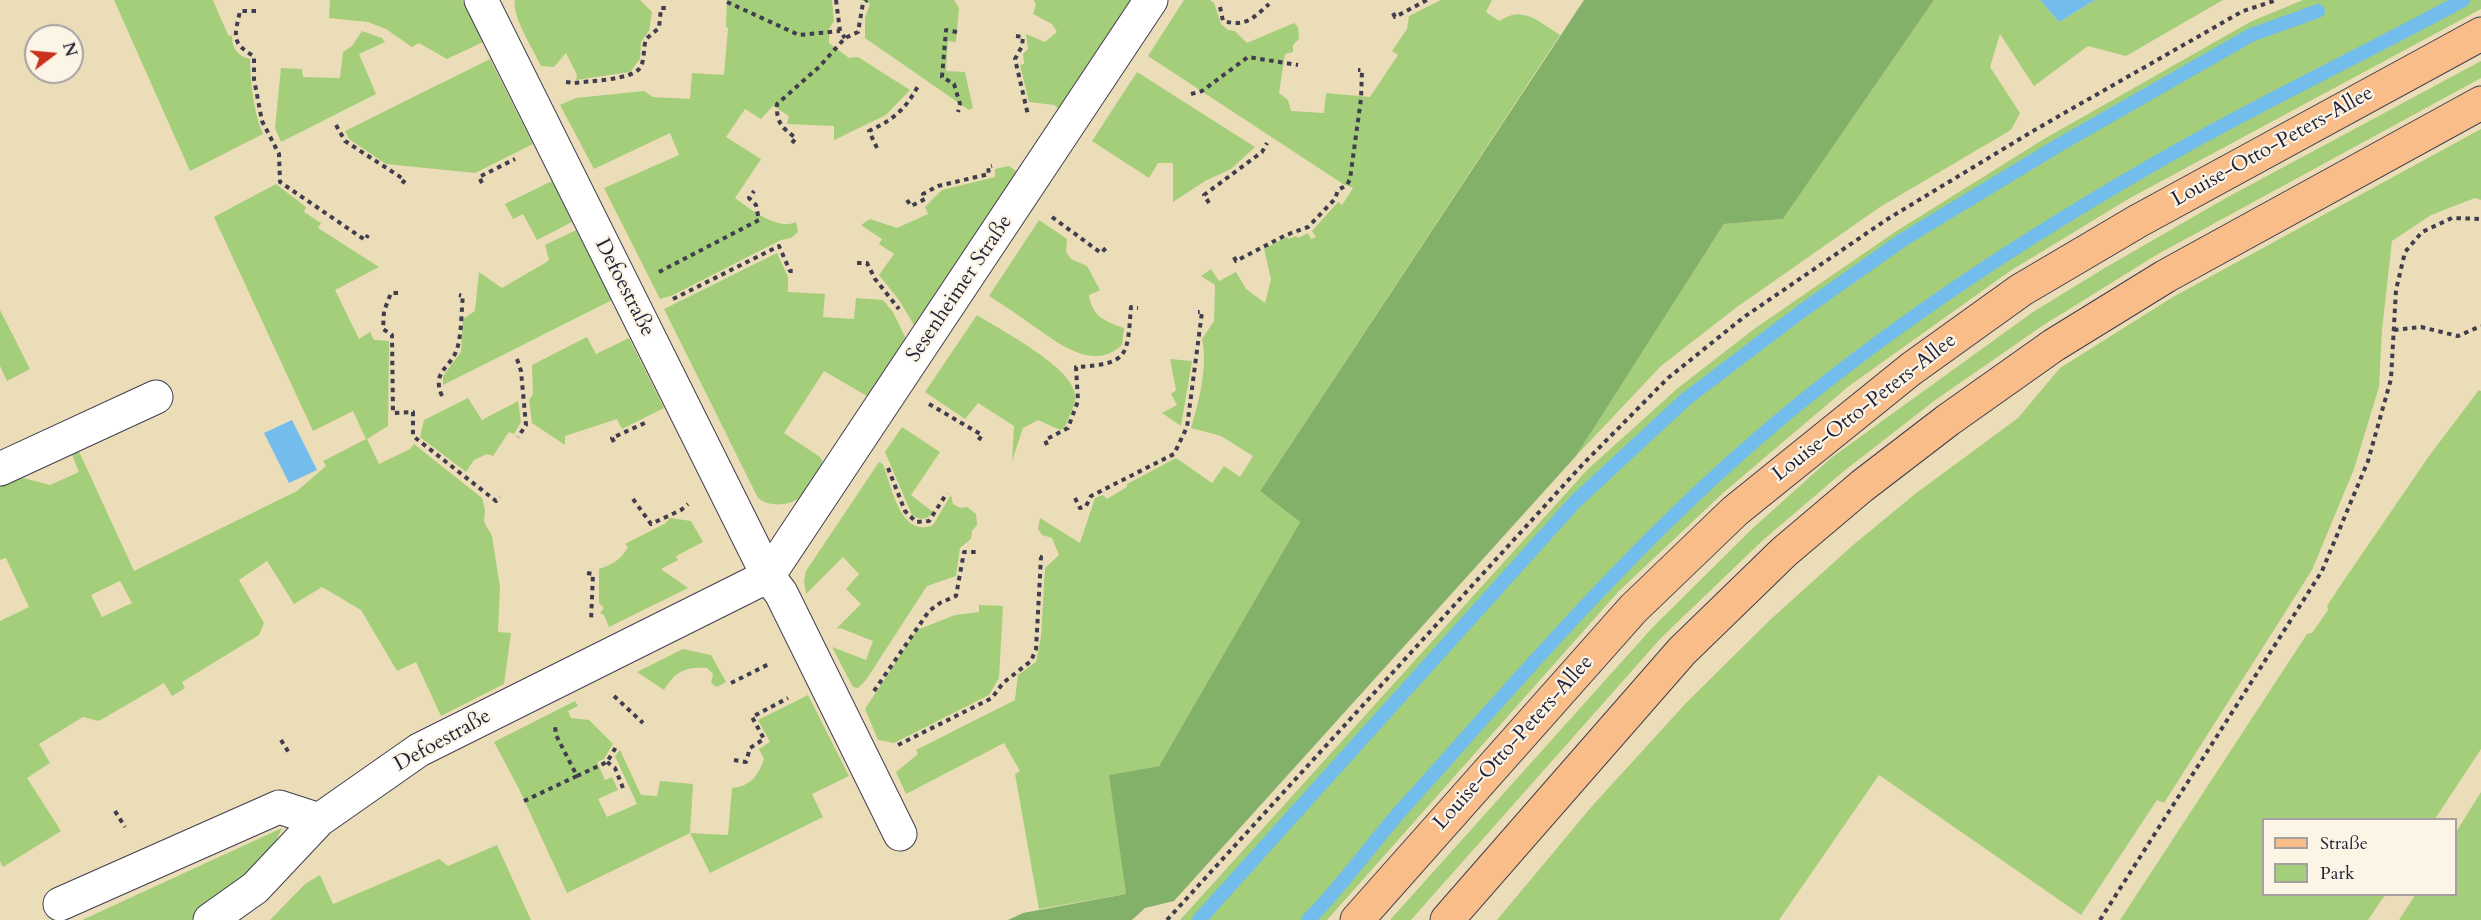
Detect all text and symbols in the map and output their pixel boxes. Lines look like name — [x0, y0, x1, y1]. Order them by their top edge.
north arrow — [24, 24, 84, 84]
text: N — [57, 40, 82, 59]
street label: Louise-Otto-Peters-Allee — [2168, 81, 2378, 213]
street label: Sesenheimer Straße — [901, 211, 1019, 367]
street label: Defoestraße — [589, 235, 659, 341]
street label: Louise-Otto-Peters-Allee — [1768, 328, 1962, 488]
street label: Louise-Otto-Peters-Allee — [1429, 650, 1599, 836]
street label: Defoestraße — [390, 704, 496, 778]
legend — [2262, 818, 2457, 896]
text: Straße — [2320, 831, 2368, 856]
text: Park — [2320, 861, 2355, 886]

